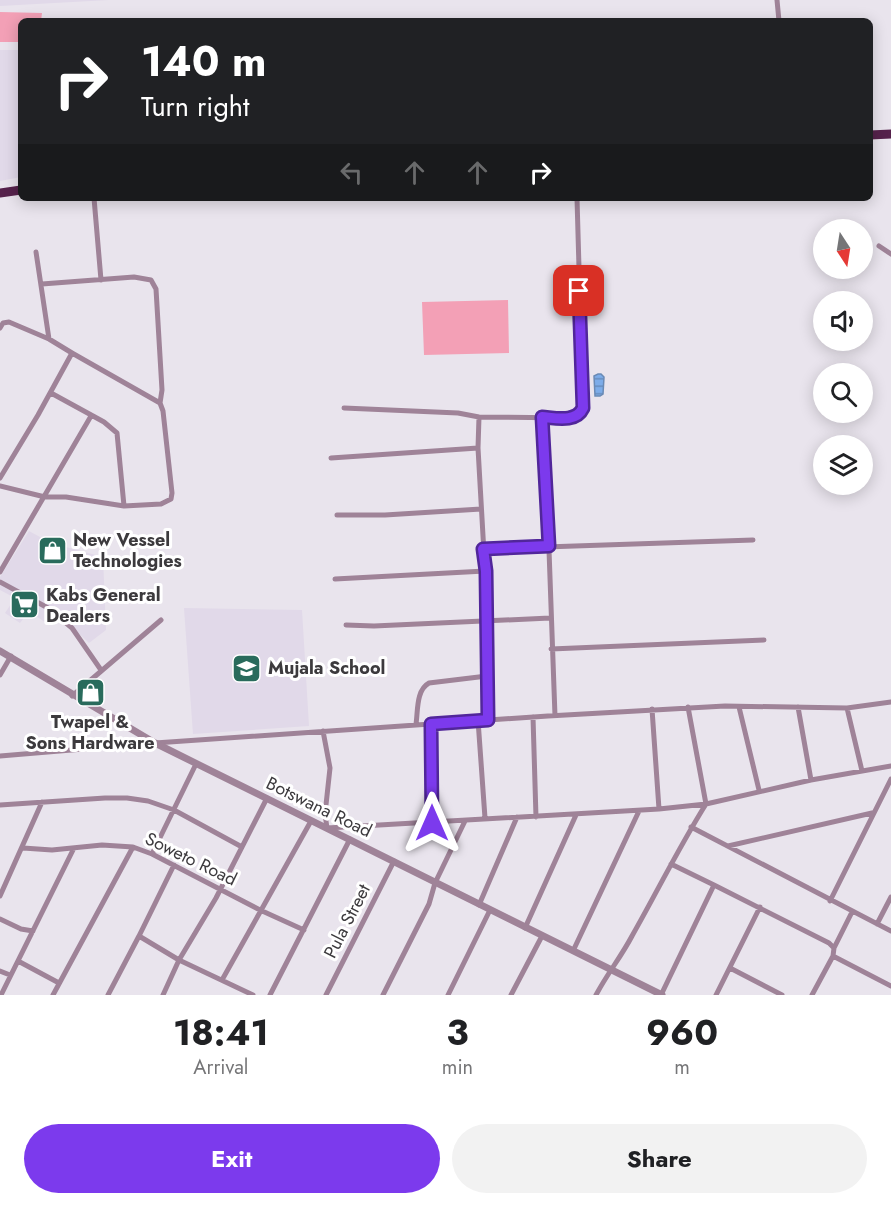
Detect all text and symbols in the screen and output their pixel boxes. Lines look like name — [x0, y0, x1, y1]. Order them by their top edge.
text: 140 m — [141, 31, 267, 92]
icon: right — [42, 42, 120, 120]
text: Turn right — [141, 87, 249, 126]
icon: left — [335, 156, 368, 189]
icon: ahead — [398, 156, 431, 189]
icon: ahead — [461, 156, 494, 189]
icon: right — [524, 156, 557, 189]
north arrow — [813, 219, 873, 279]
map controls — [813, 219, 873, 495]
pin — [553, 265, 604, 316]
icon: arrive — [562, 274, 595, 307]
button: sound — [813, 291, 873, 351]
button: search — [813, 363, 873, 423]
button: layers — [813, 435, 873, 495]
place label: New Vessel Technologies — [73, 527, 182, 574]
shop icon: New Vessel Technologies — [36, 534, 68, 566]
place label: Kabs General Dealers — [46, 582, 161, 629]
supermarket icon: Kabs General Dealers — [9, 589, 41, 621]
school or university icon: Mujala School — [231, 652, 263, 684]
place label: Mujala School — [268, 655, 385, 681]
shop icon: Twapel & Sons Hardware — [74, 677, 106, 709]
place label: Twapel & Sons Hardware — [25, 709, 155, 756]
street label: Botswana Road — [262, 770, 376, 844]
position arrow — [400, 791, 464, 855]
street label: Soweto Road — [141, 826, 241, 892]
street label: Pula Street — [317, 879, 377, 963]
text: 18:41 — [173, 1006, 269, 1058]
text: 3 — [446, 1006, 469, 1058]
text: 960 — [646, 1006, 718, 1058]
text: Arrival — [193, 1053, 248, 1082]
text: min — [442, 1053, 473, 1082]
text: m — [674, 1053, 690, 1082]
button: Exit — [24, 1124, 440, 1193]
button: Share — [452, 1124, 867, 1193]

